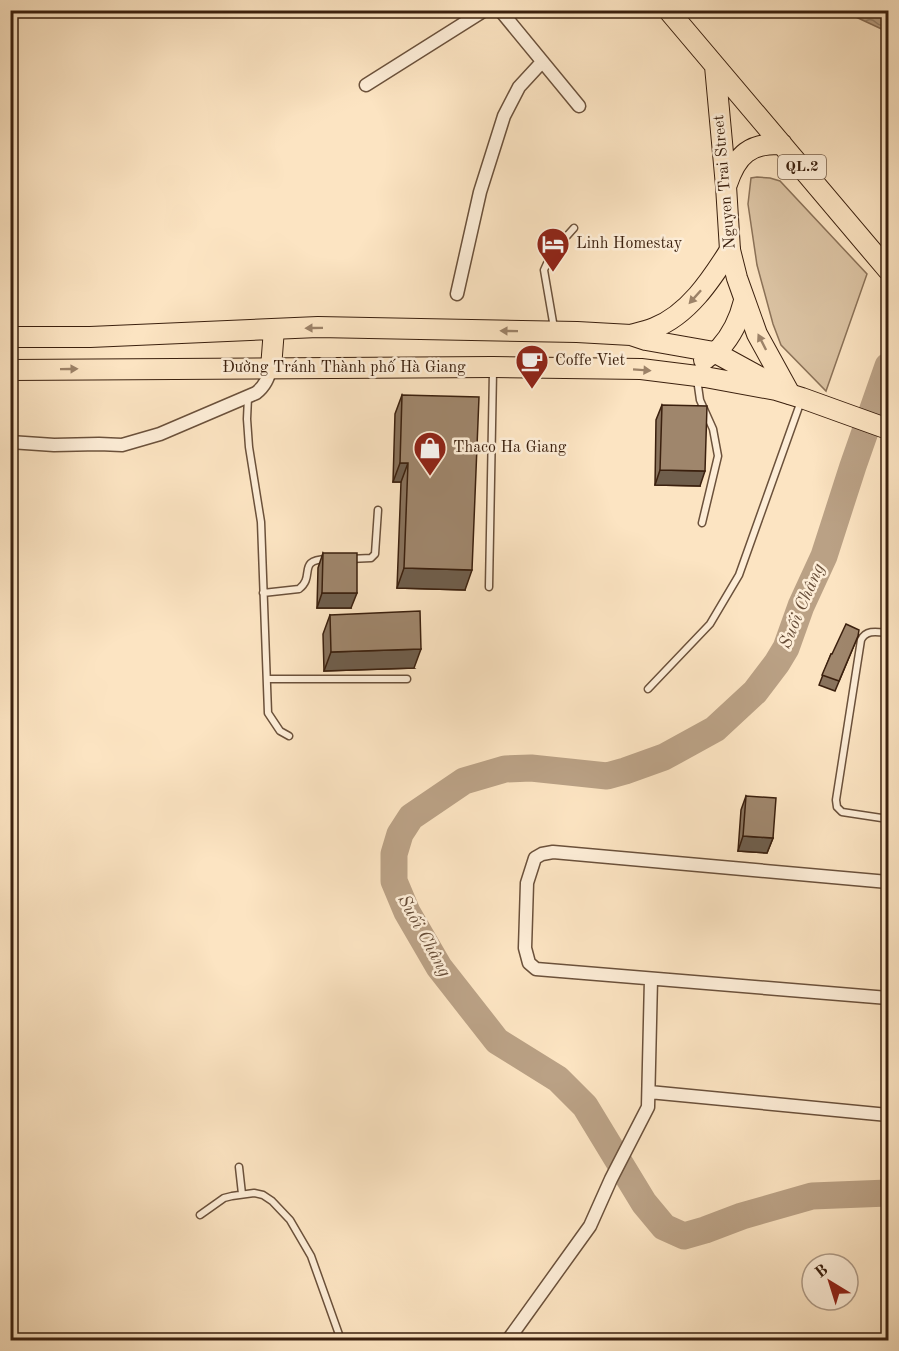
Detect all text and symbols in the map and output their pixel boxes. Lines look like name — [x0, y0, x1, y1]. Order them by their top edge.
street label: Nguyen Trai Street — [711, 114, 739, 250]
road number: QL.2 — [778, 155, 826, 179]
hotel icon: Linh Homestay — [535, 226, 571, 273]
place label: Linh Homestay — [576, 236, 683, 252]
one-way arrow — [689, 289, 702, 304]
one-way arrow — [305, 323, 324, 333]
one-way arrow — [500, 326, 519, 335]
one-way arrow — [757, 334, 766, 351]
cafe icon: Coffe Viet — [514, 343, 550, 390]
place label: Coffe Viet — [555, 353, 625, 369]
street label: Đường Tránh Thành phố Hà Giang — [222, 358, 466, 376]
one-way arrow — [59, 364, 78, 374]
one-way arrow — [632, 365, 651, 375]
shop icon: Thaco Ha Giang — [412, 430, 448, 477]
place label: Thaco Ha Giang — [453, 440, 567, 456]
water label: Suối Châng — [776, 560, 828, 651]
water label: Suối Châng — [394, 892, 454, 980]
north arrow — [800, 1252, 860, 1312]
text: B — [813, 1262, 831, 1282]

